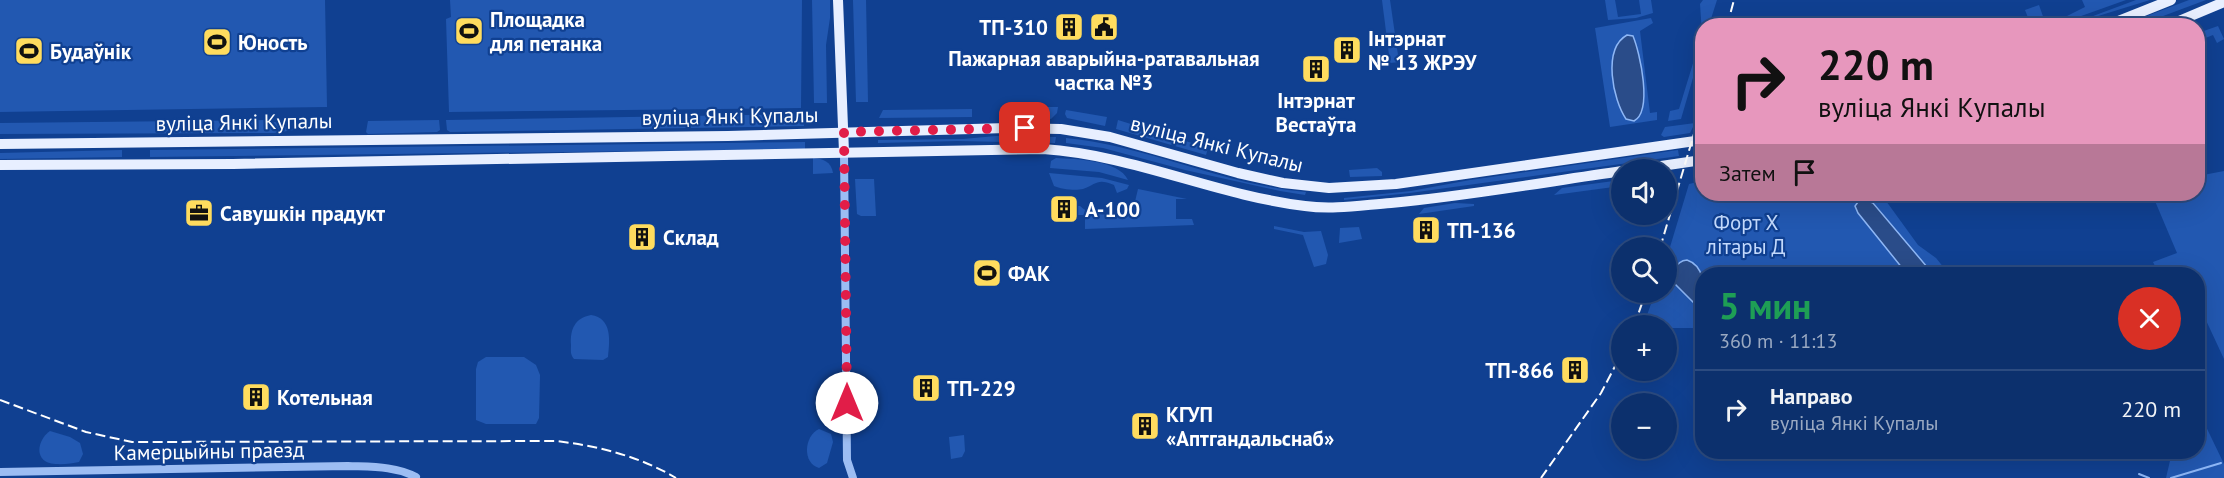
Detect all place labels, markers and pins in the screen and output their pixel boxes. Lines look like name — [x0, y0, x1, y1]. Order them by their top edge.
place label: Площадка для петанка — [489, 6, 602, 57]
building icon: ТП-310 — [1053, 11, 1085, 43]
public building icon: Пажарная аварыйна-ратавальная частка №3 — [1088, 11, 1120, 43]
place label: ТП-310 — [979, 14, 1048, 41]
sports icon: Площадка для петанка — [453, 15, 485, 47]
place label: Інтэрнат № 13 ЖРЭУ — [1368, 25, 1477, 76]
sports icon: Юность — [201, 26, 233, 58]
place label: Юность — [238, 29, 307, 56]
building icon: Інтэрнат № 13 ЖРЭУ — [1331, 34, 1363, 66]
sports icon: Будаўнік — [13, 35, 45, 67]
place label: Будаўнік — [50, 38, 132, 65]
place label: Пажарная аварыйна-ратавальная частка №3 — [948, 45, 1260, 96]
building icon: Інтэрнат Вестаўта — [1300, 53, 1332, 85]
place label: Інтэрнат Вестаўта — [1276, 87, 1356, 138]
pin — [999, 102, 1050, 153]
building icon: А-100 — [1048, 193, 1080, 225]
place label: А-100 — [1085, 196, 1140, 223]
office icon: Савушкін прадукт — [183, 197, 215, 229]
place label: Савушкін прадукт — [220, 200, 385, 227]
building icon: ТП-136 — [1410, 214, 1442, 246]
place label: ТП-136 — [1447, 217, 1516, 244]
building icon: Склад — [626, 221, 658, 253]
place label: Склад — [663, 224, 719, 251]
sports icon: ФАК — [971, 257, 1003, 289]
place label: ФАК — [1008, 260, 1050, 287]
building icon: ТП-866 — [1559, 354, 1591, 386]
place label: ТП-866 — [1485, 357, 1554, 384]
building icon: ТП-229 — [910, 372, 942, 404]
place label: ТП-229 — [947, 375, 1016, 402]
building icon: Котельная — [240, 381, 272, 413]
place label: Котельная — [277, 384, 373, 411]
place label: КГУП «Аптгандальснаб» — [1166, 401, 1334, 452]
building icon: КГУП «Аптгандальснаб» — [1129, 410, 1161, 442]

